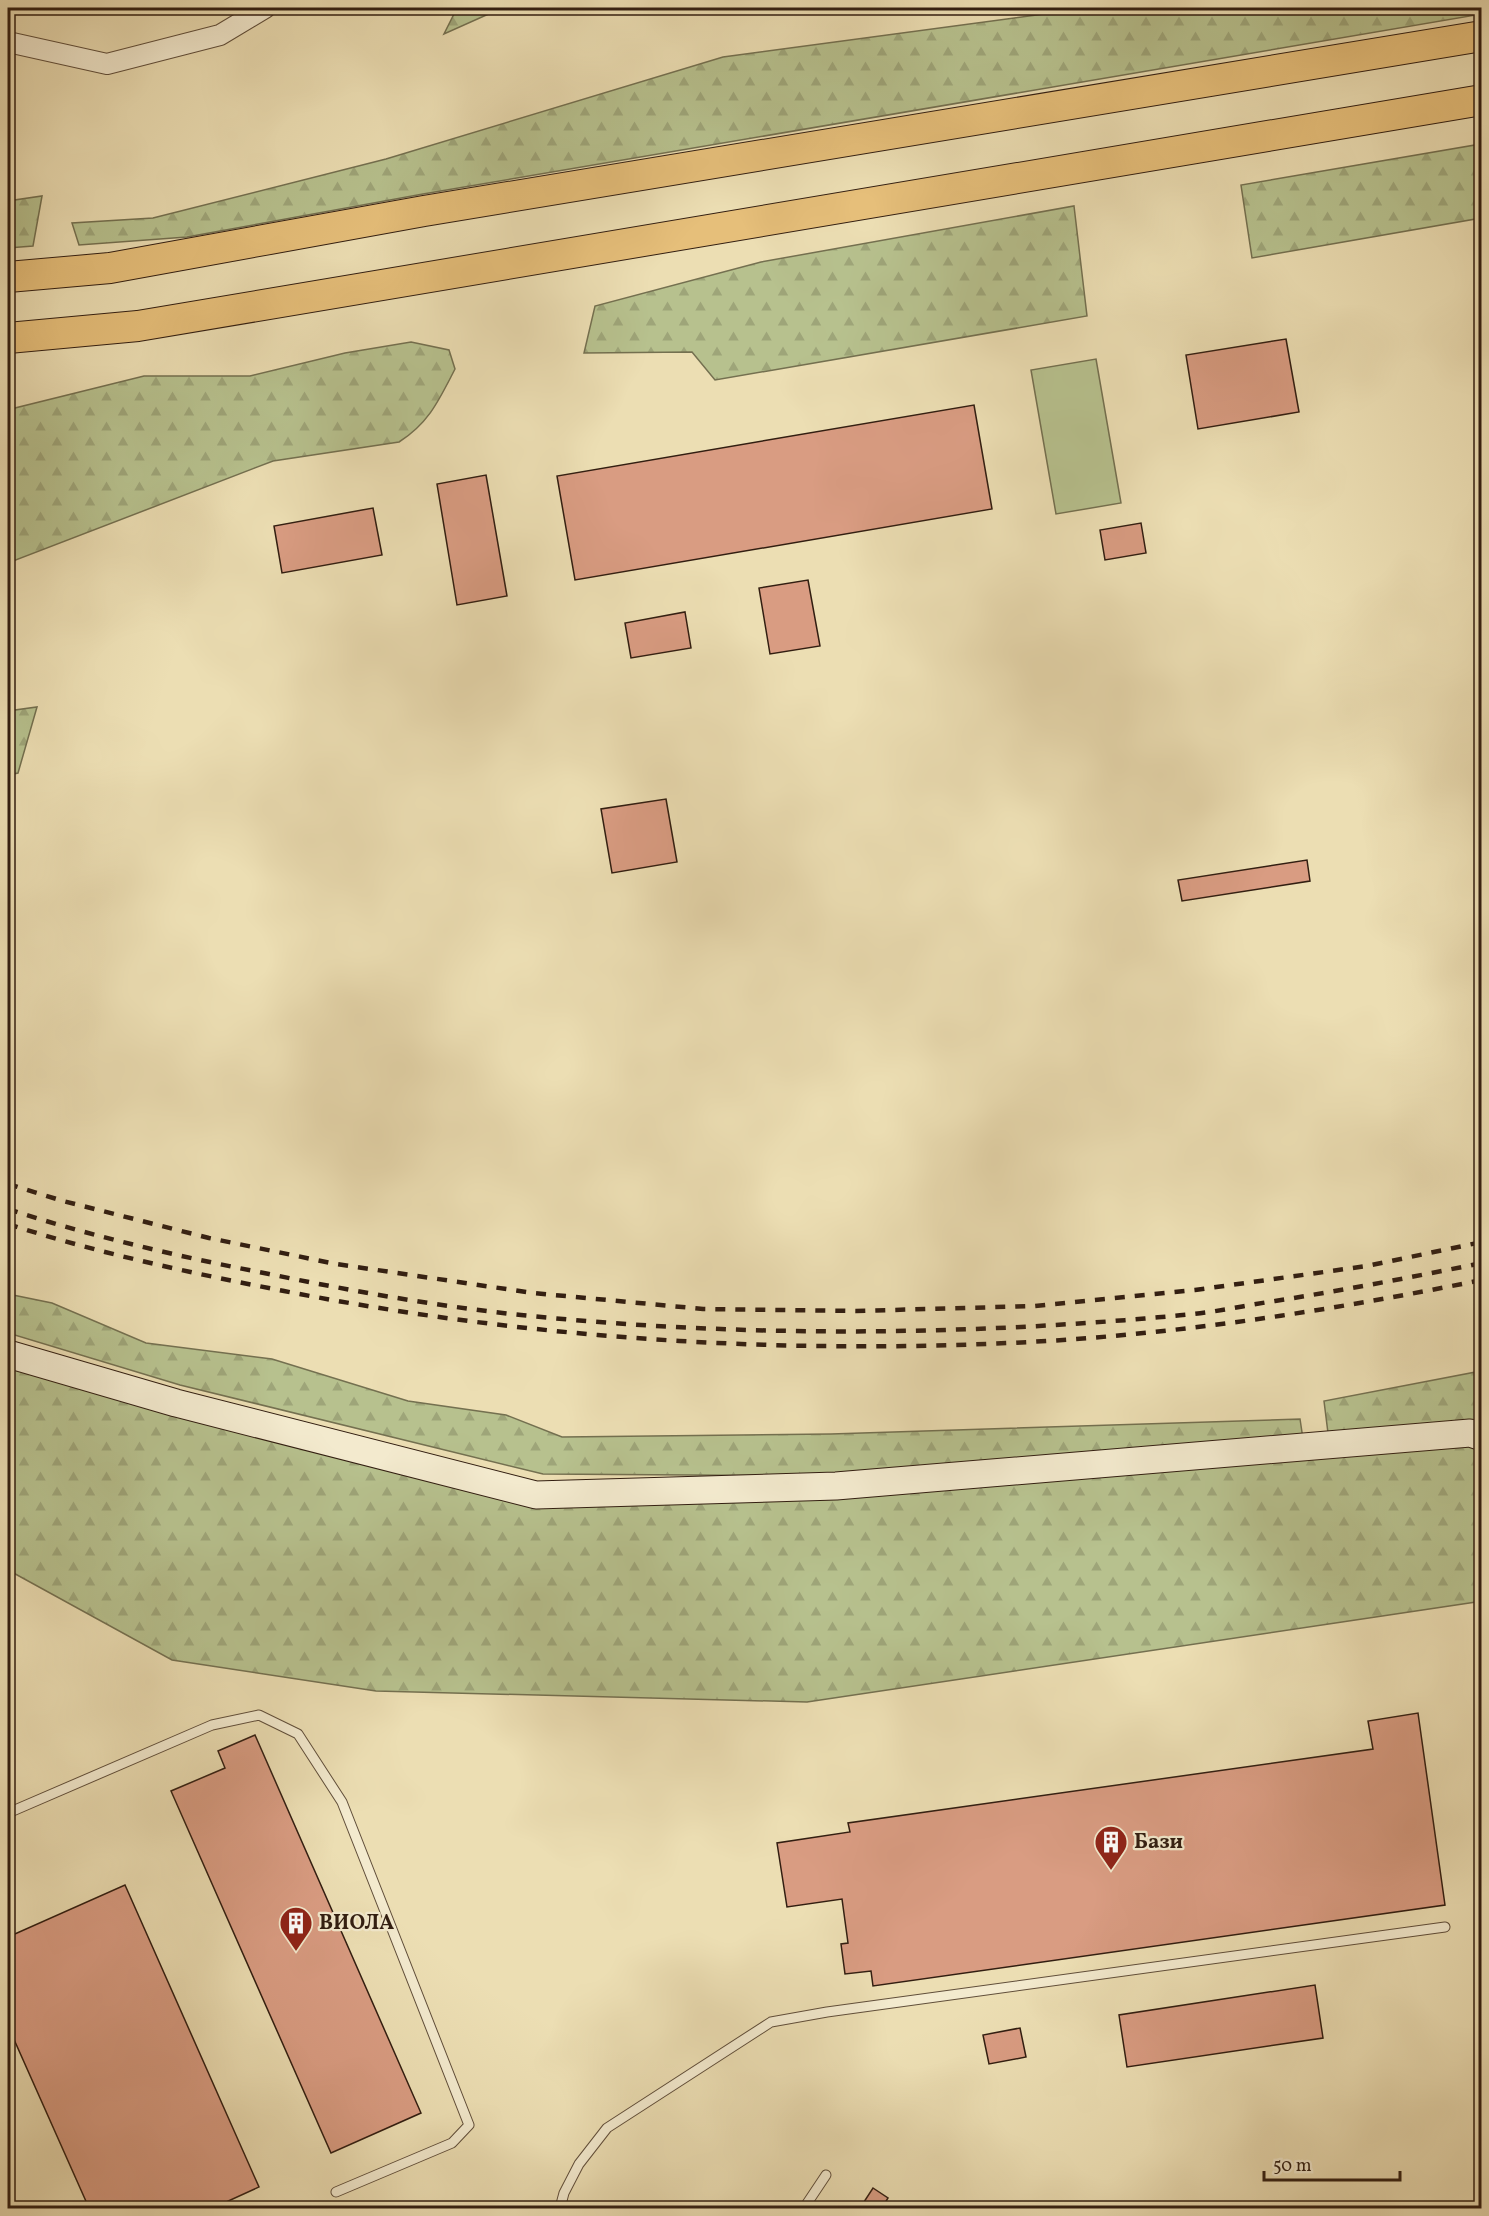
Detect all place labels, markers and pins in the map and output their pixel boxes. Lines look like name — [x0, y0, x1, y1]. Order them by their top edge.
building icon: Бази — [1093, 1824, 1129, 1871]
place label: Бази — [1134, 1828, 1183, 1857]
building icon: ВИОЛА — [278, 1905, 314, 1952]
place label: ВИОЛА — [319, 1909, 394, 1938]

